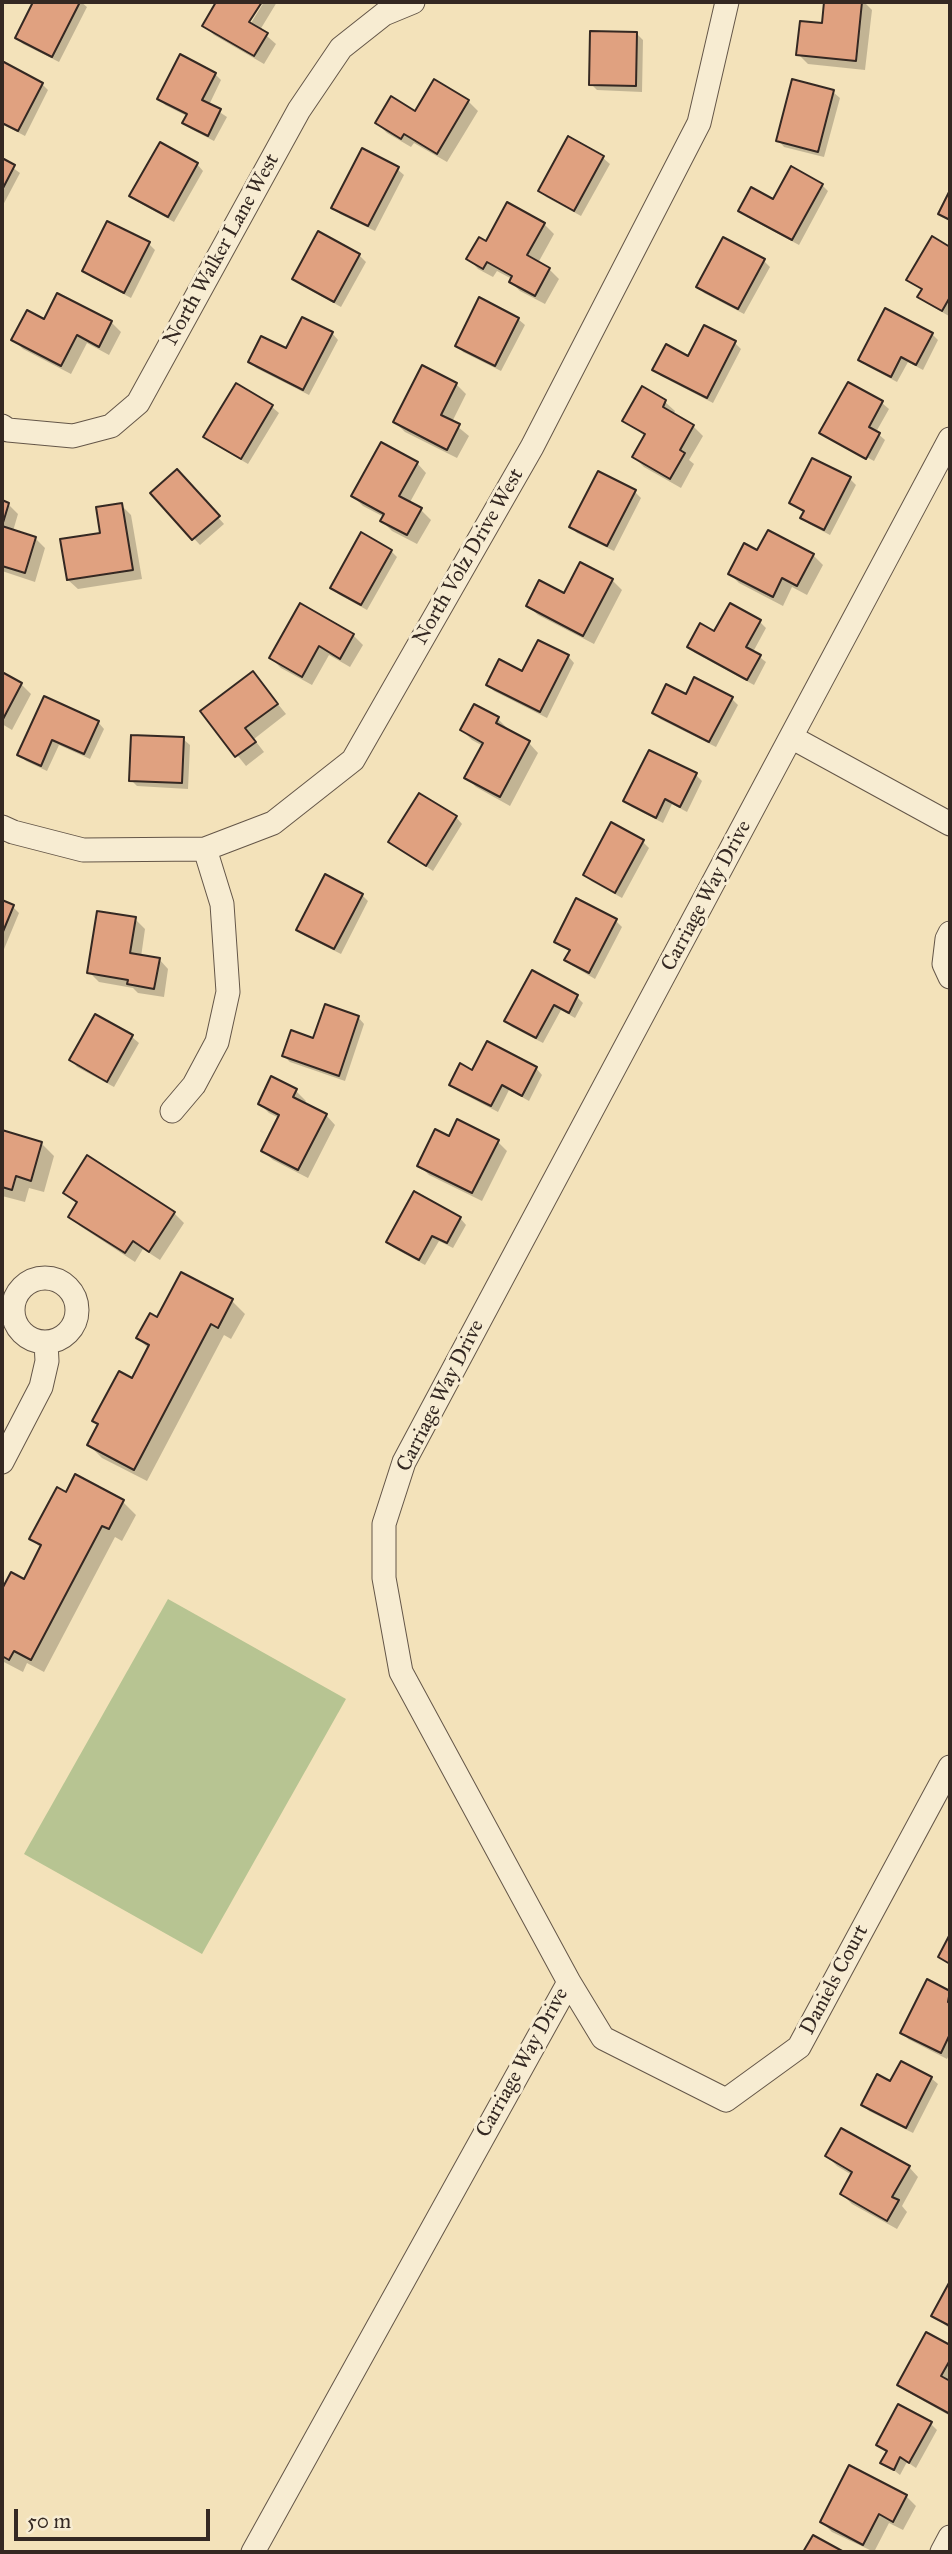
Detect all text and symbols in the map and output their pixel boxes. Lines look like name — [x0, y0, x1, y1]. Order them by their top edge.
street label: North Walker Lane West — [159, 150, 285, 350]
street label: North Volz Drive West — [408, 464, 530, 650]
street label: Carriage Way Drive — [657, 816, 757, 976]
street label: Carriage Way Drive — [392, 1316, 490, 1476]
street label: Daniels Court — [796, 1921, 874, 2039]
street label: Carriage Way Drive — [471, 1984, 575, 2142]
scale bar — [18, 2494, 214, 2538]
text: 50 m — [27, 2508, 71, 2534]

